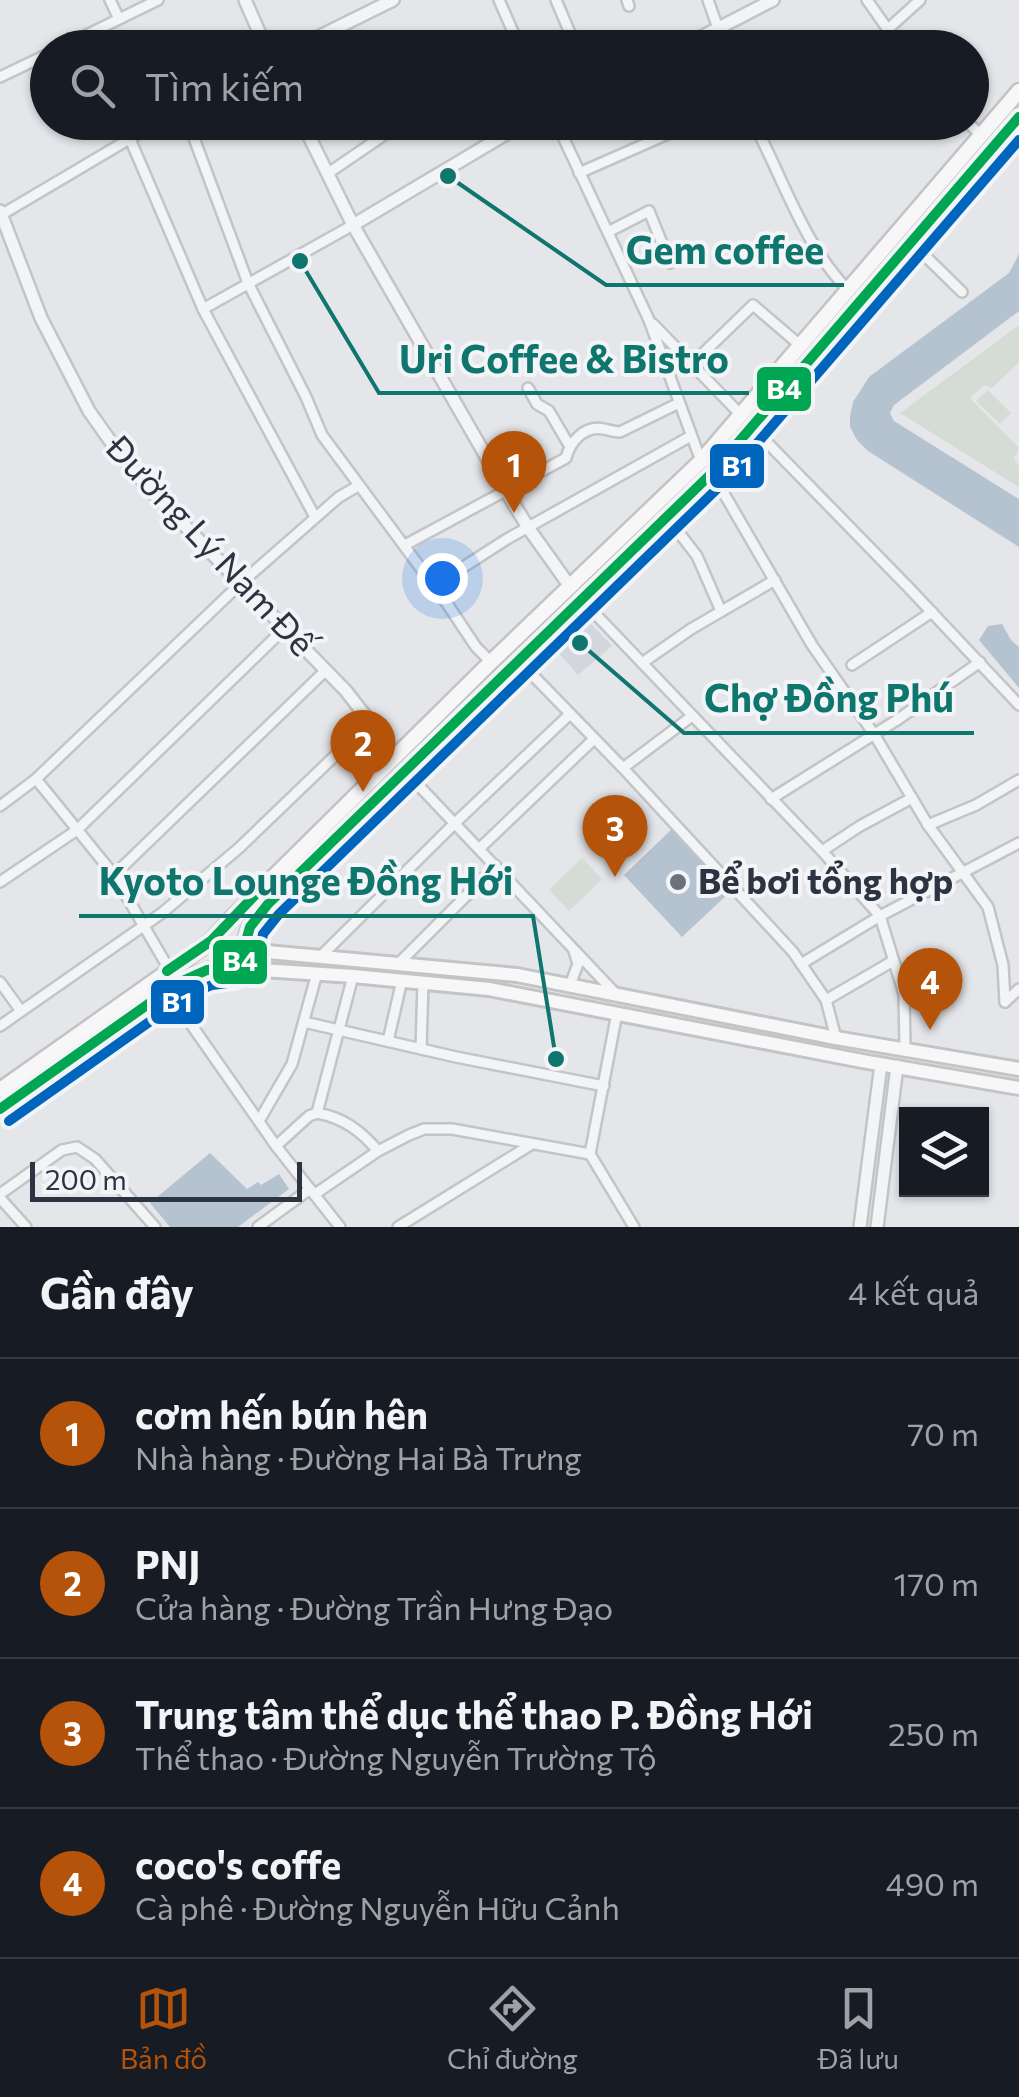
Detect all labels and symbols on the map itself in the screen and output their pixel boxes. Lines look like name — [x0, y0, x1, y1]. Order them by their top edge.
callout: Gem coffee — [606, 217, 844, 285]
text: Gem coffee — [626, 225, 824, 272]
callout: Uri Coffee & Bistro — [379, 325, 749, 393]
text: Uri Coffee & Bistro — [399, 334, 729, 381]
line badge: B4 — [755, 365, 813, 413]
text: B4 — [766, 371, 802, 405]
street label: Đường Lý Nam Đế — [98, 424, 327, 666]
pin: 1 — [482, 430, 546, 513]
line badge: B1 — [708, 442, 766, 490]
text: B1 — [721, 448, 753, 482]
your location — [417, 553, 468, 604]
callout: Chợ Đồng Phú — [684, 665, 974, 733]
text: Chợ Đồng Phú — [704, 673, 954, 721]
pin: 2 — [330, 710, 396, 792]
pin: 3 — [582, 794, 648, 877]
callout: Kyoto Lounge Đồng Hới — [79, 848, 533, 916]
text: Kyoto Lounge Đồng Hới — [99, 856, 513, 903]
place label: Bể bơi tổng hợp — [698, 858, 953, 902]
marker: Bể bơi tổng hợp — [667, 871, 689, 893]
line badge: B4 — [211, 938, 269, 986]
text: B4 — [222, 943, 258, 977]
pin: 4 — [898, 948, 962, 1030]
line badge: B1 — [149, 978, 206, 1026]
text: B1 — [161, 984, 193, 1018]
scale bar — [30, 1157, 302, 1202]

